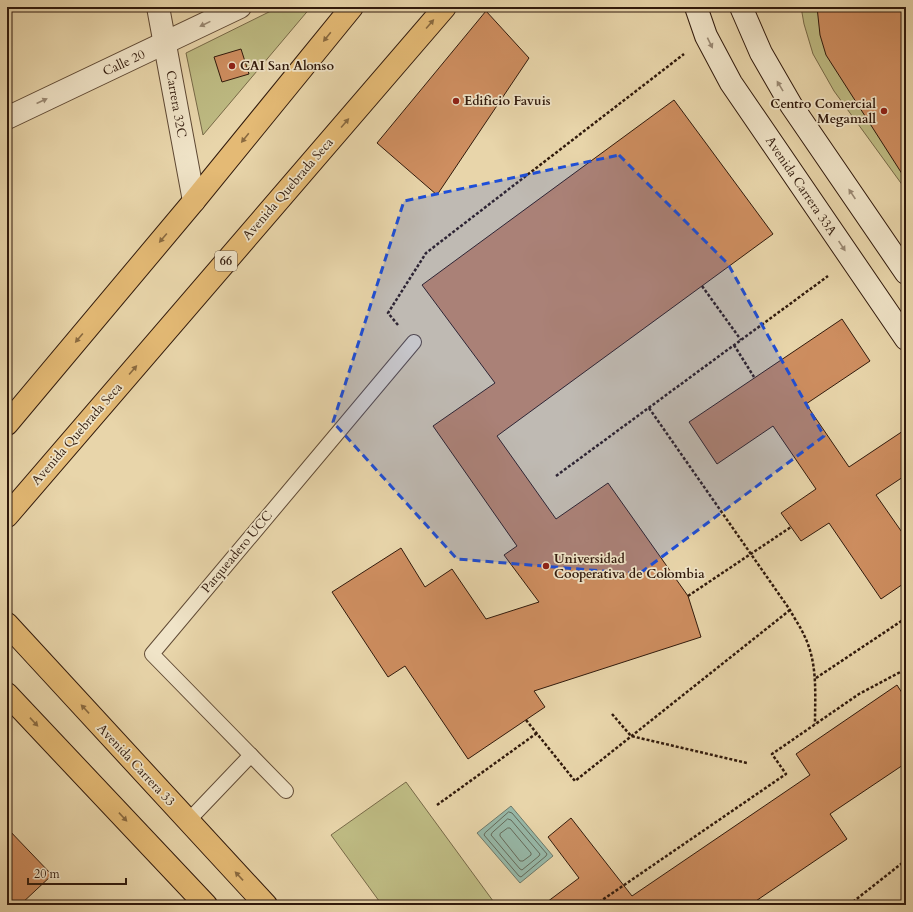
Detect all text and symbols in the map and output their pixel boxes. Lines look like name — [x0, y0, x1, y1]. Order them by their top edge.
one-way arrow — [425, 19, 434, 29]
one-way arrow — [199, 21, 211, 27]
one-way arrow — [323, 32, 332, 43]
one-way arrow — [707, 38, 713, 49]
street label: Calle 20 — [100, 45, 148, 81]
place label: CAI San Alonso — [240, 57, 334, 75]
marker: CAI San Alonso — [227, 61, 237, 71]
street label: Carrera 32C — [161, 69, 191, 139]
one-way arrow — [777, 80, 784, 92]
place label: Edificio Favuis — [464, 92, 551, 110]
place label: Centro Comercial Megamall — [770, 95, 876, 128]
marker: Edificio Favuis — [451, 96, 461, 106]
one-way arrow — [37, 98, 48, 104]
marker: Centro Comercial Megamall — [879, 106, 889, 116]
one-way arrow — [341, 117, 350, 128]
one-way arrow — [241, 132, 250, 143]
street label: Avenida Carrera 33A — [761, 133, 841, 240]
street label: Avenida Quebrada Seca — [238, 134, 338, 244]
one-way arrow — [849, 188, 856, 200]
one-way arrow — [158, 233, 167, 244]
one-way arrow — [838, 241, 846, 251]
road number: 66 — [215, 251, 237, 271]
one-way arrow — [75, 333, 84, 343]
one-way arrow — [128, 365, 137, 375]
street label: Avenida Quebrada Seca — [27, 379, 127, 489]
street label: Parqueadero UCC — [197, 507, 277, 597]
place label: Universidad Cooperativa de Colombia — [554, 550, 705, 583]
marker: Universidad Cooperativa de Colombia — [541, 561, 551, 571]
one-way arrow — [80, 704, 89, 714]
one-way arrow — [29, 717, 39, 727]
street label: Avenida Carrera 33 — [93, 720, 179, 810]
one-way arrow — [118, 812, 128, 822]
scale bar — [28, 860, 126, 886]
text: 20 m — [34, 866, 61, 882]
one-way arrow — [235, 872, 244, 881]

